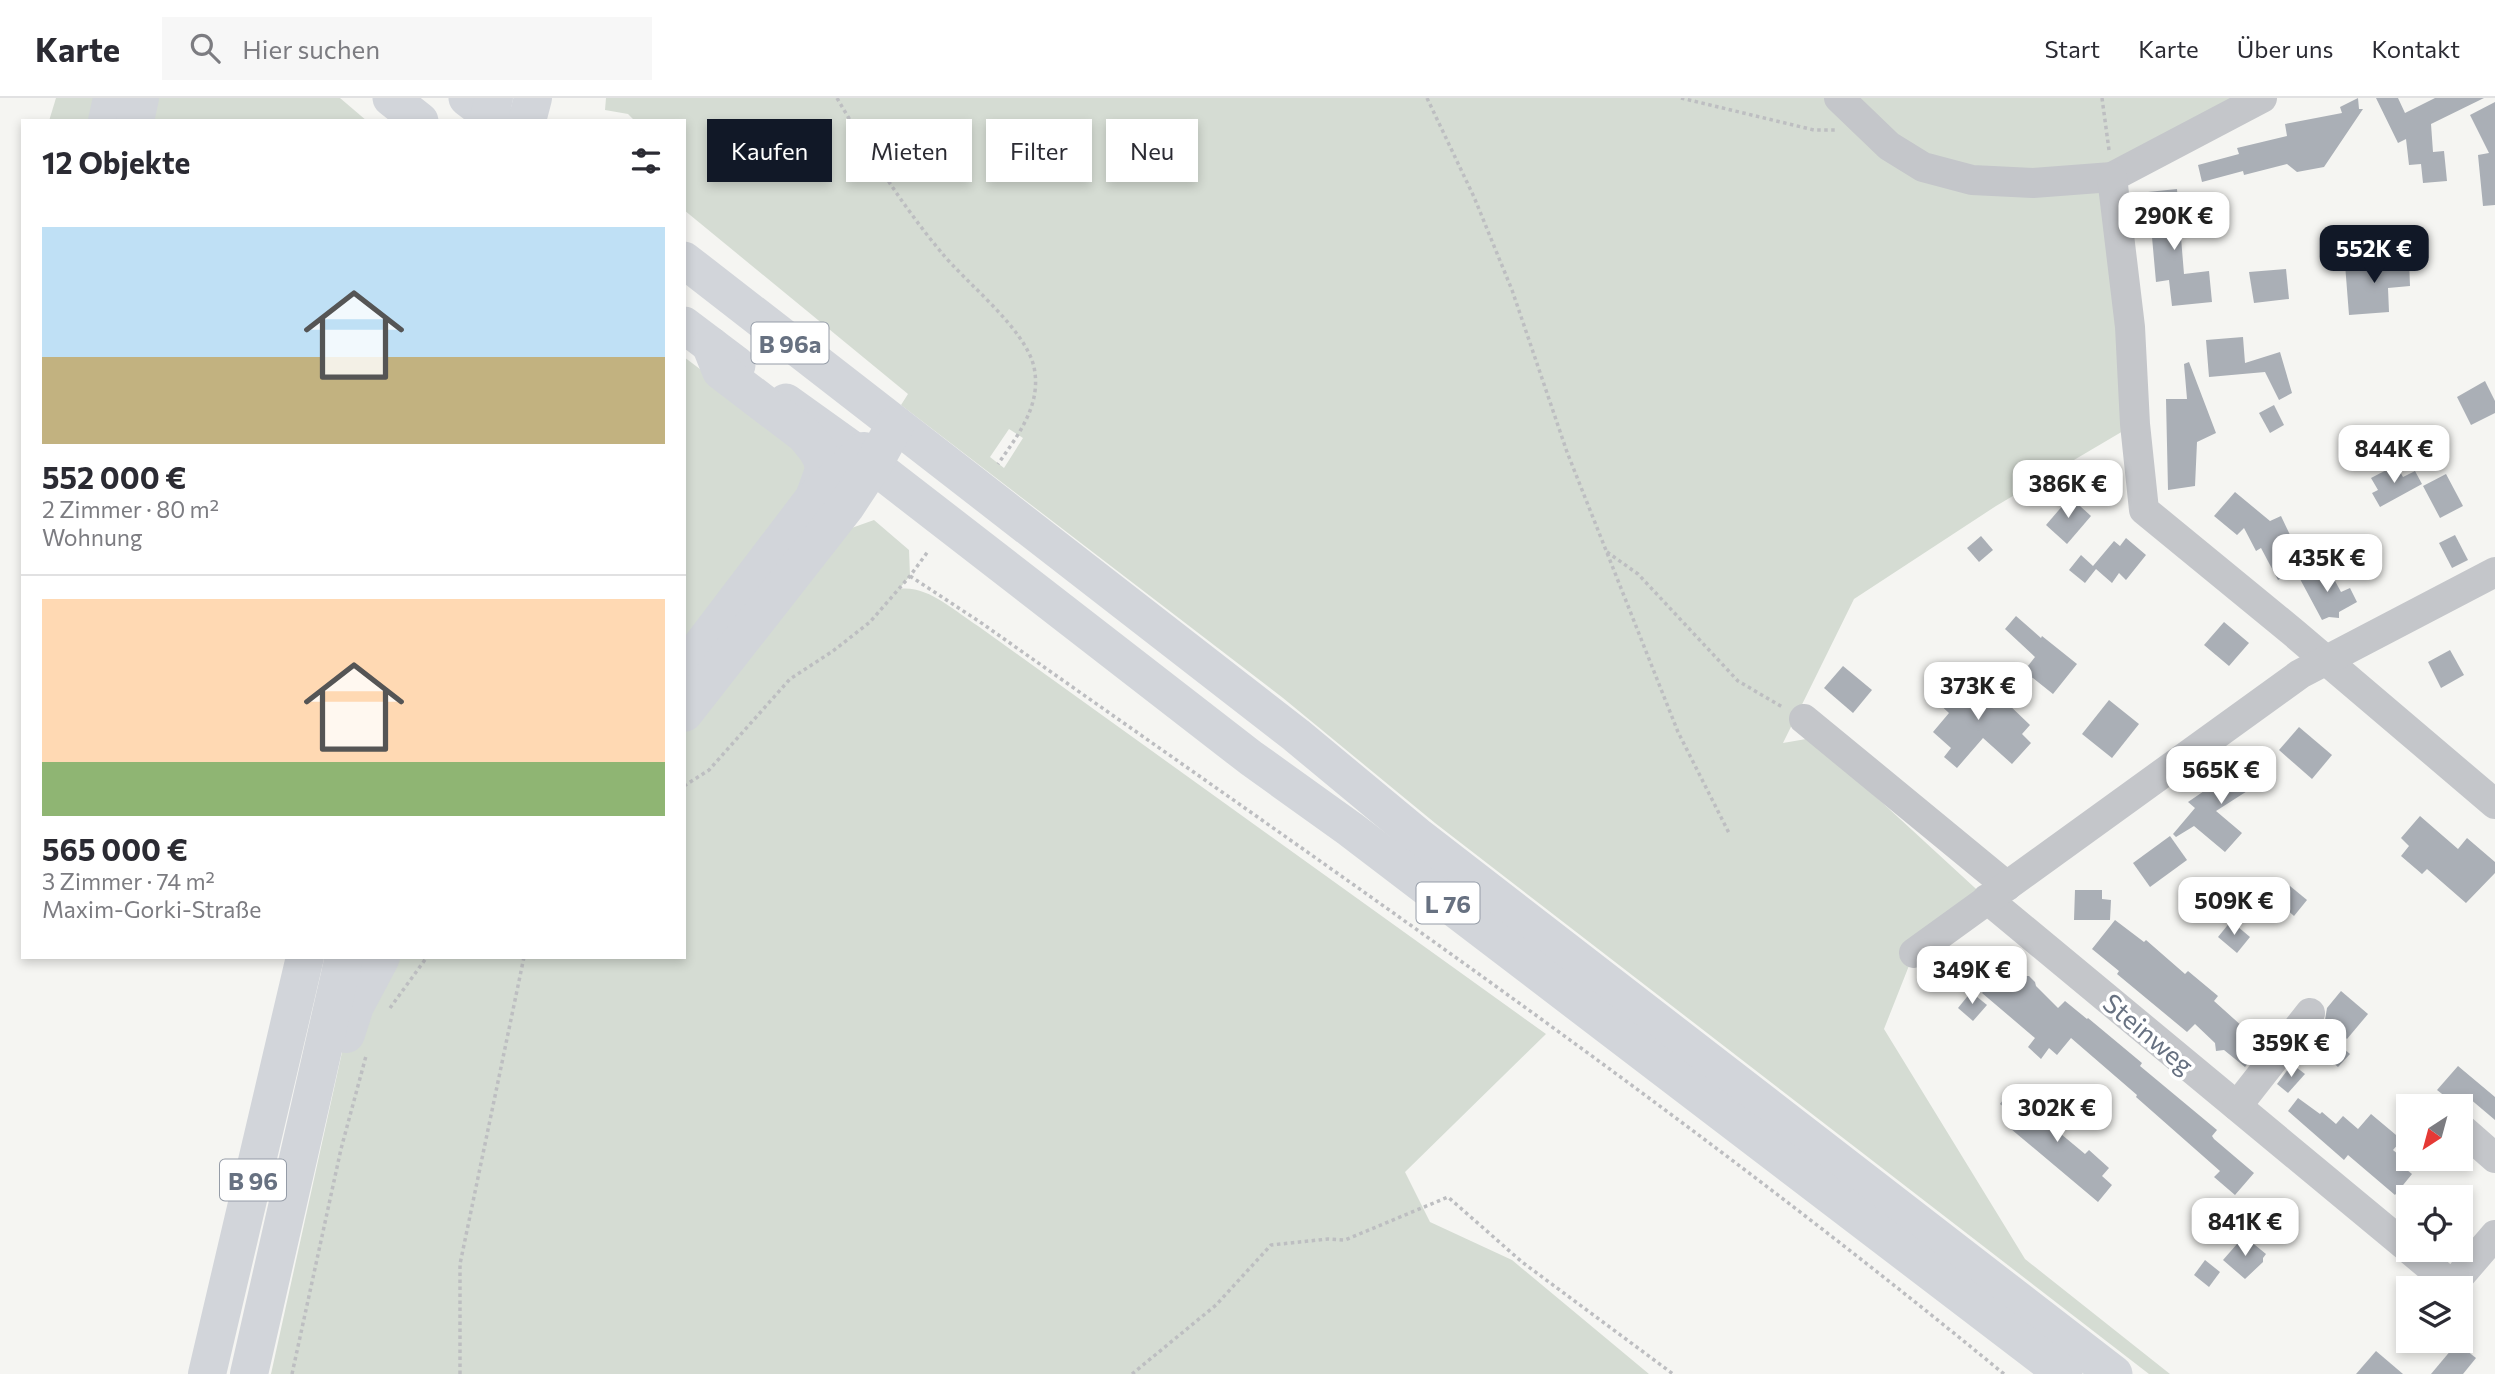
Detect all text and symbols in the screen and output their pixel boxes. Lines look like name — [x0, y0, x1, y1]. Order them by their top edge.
search box — [162, 17, 652, 80]
text: Karte — [35, 28, 120, 69]
icon: search — [186, 29, 224, 67]
text: Hier suchen — [242, 33, 380, 64]
text: Start — [2045, 34, 2100, 63]
text: Karte — [2138, 34, 2199, 63]
text: Über uns — [2237, 34, 2333, 63]
text: Kontakt — [2371, 34, 2460, 63]
chip: Kaufen — [707, 119, 832, 182]
chip: Mieten — [846, 119, 972, 182]
chip: Filter — [986, 119, 1092, 182]
chip: Neu — [1106, 119, 1198, 182]
icon: filters — [627, 142, 665, 180]
text: 12 Objekte — [42, 143, 190, 180]
pin: 290K € — [2117, 192, 2231, 252]
text: 290K € — [2134, 201, 2214, 229]
pin: 552K € — [2317, 226, 2431, 285]
text: 552K € — [2336, 234, 2412, 262]
icon: home — [291, 272, 417, 398]
road number: B 96a — [752, 322, 828, 364]
pin: 844K € — [2337, 426, 2451, 485]
text: 844K € — [2354, 434, 2434, 462]
text: 552 000 € — [42, 458, 186, 495]
pin: 386K € — [2011, 460, 2125, 520]
text: 386K € — [2029, 469, 2107, 497]
text: 2 Zimmer · 80 m² — [42, 495, 219, 523]
text: Wohnung — [42, 523, 142, 551]
pin: 435K € — [2270, 534, 2384, 594]
text: 435K € — [2288, 543, 2366, 571]
icon: home — [291, 644, 417, 770]
pin: 373K € — [1921, 662, 2035, 722]
text: 373K € — [1940, 671, 2016, 699]
pin: 565K € — [2164, 746, 2278, 806]
text: 565K € — [2182, 755, 2260, 783]
text: 565 000 € — [42, 830, 188, 867]
text: 3 Zimmer · 74 m² — [42, 867, 215, 895]
pin: 509K € — [2177, 878, 2291, 937]
road number: L 76 — [1416, 882, 1480, 924]
text: 509K € — [2194, 886, 2274, 914]
text: Maxim-Gorki-Straße — [42, 895, 261, 923]
pin: 349K € — [1915, 946, 2029, 1006]
text: 349K € — [1933, 955, 2011, 983]
street label: Steinweg — [2097, 986, 2201, 1080]
pin: 359K € — [2234, 1020, 2348, 1079]
text: 359K € — [2252, 1028, 2330, 1056]
pin: 302K € — [2000, 1084, 2114, 1144]
text: 302K € — [2018, 1093, 2096, 1121]
north arrow — [2396, 1094, 2473, 1171]
map controls — [2396, 1094, 2473, 1353]
road number: B 96 — [220, 1160, 286, 1200]
button: locate — [2396, 1185, 2473, 1262]
pin: 841K € — [2188, 1198, 2302, 1258]
text: 841K € — [2208, 1207, 2282, 1235]
button: layers — [2396, 1276, 2473, 1353]

